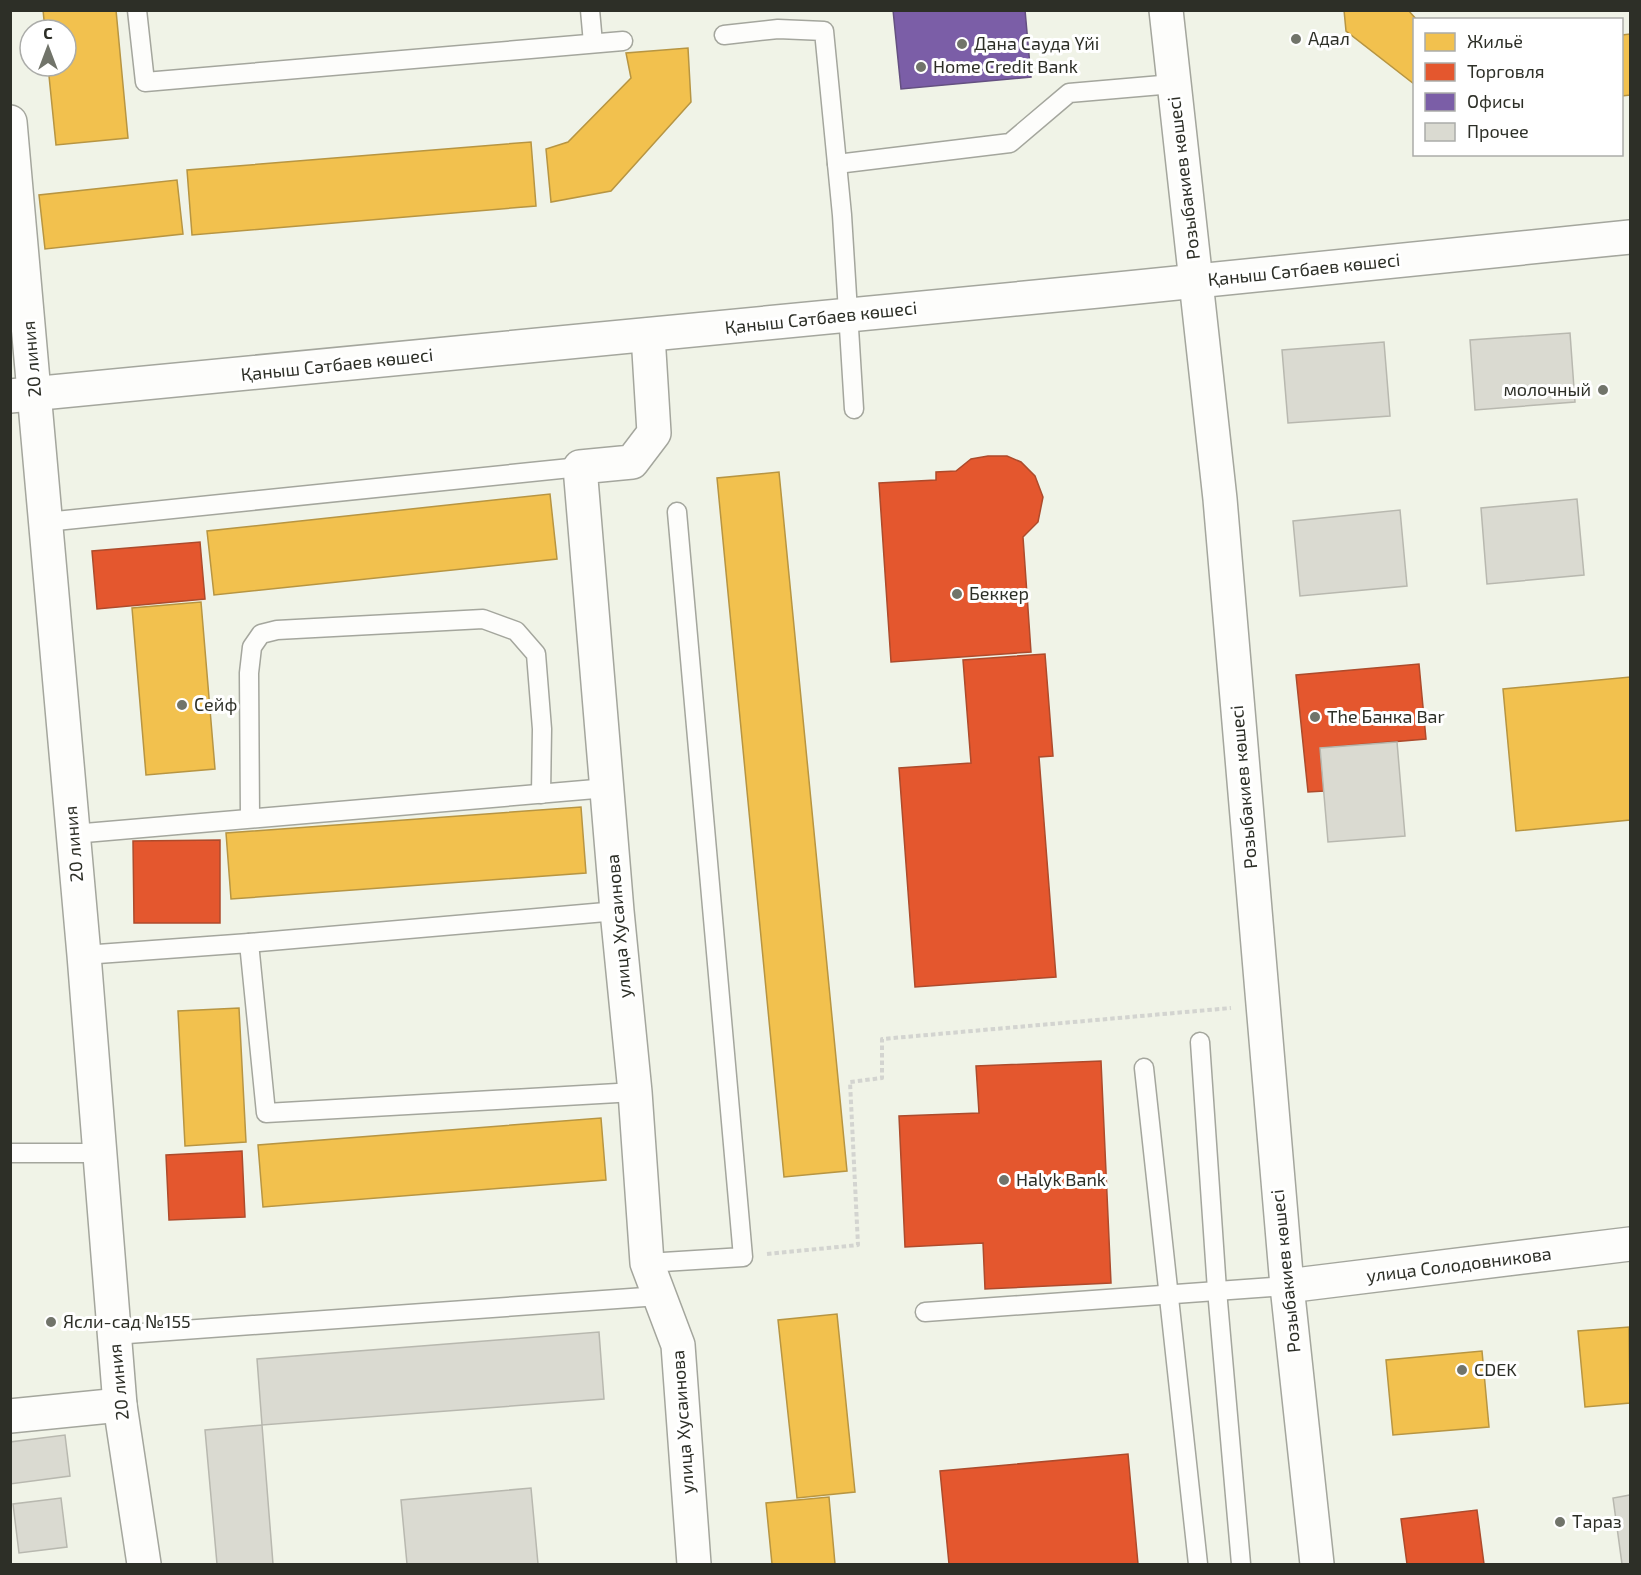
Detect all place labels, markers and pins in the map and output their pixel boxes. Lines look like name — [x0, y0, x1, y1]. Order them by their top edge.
place label: Адал — [1308, 27, 1350, 49]
place label: Дана Сауда Үйі — [974, 32, 1099, 54]
marker: Адал — [1289, 32, 1303, 46]
marker: Дана Сауда Үйі — [955, 37, 969, 51]
place label: Home Credit Bank — [933, 55, 1078, 77]
marker: Home Credit Bank — [914, 60, 928, 74]
place label: молочный — [1503, 378, 1591, 400]
marker: молочный — [1596, 383, 1610, 397]
place label: Беккер — [969, 582, 1029, 604]
marker: Беккер — [950, 587, 964, 601]
place label: Сейф — [194, 693, 237, 715]
marker: Сейф — [175, 698, 189, 712]
place label: The Банка Bar — [1327, 705, 1445, 727]
marker: The Банка Bar — [1308, 710, 1322, 724]
place label: Halyk Bank — [1016, 1168, 1106, 1190]
marker: Halyk Bank — [997, 1173, 1011, 1187]
place label: Ясли-сад №155 — [63, 1310, 191, 1332]
marker: Ясли-сад №155 — [44, 1315, 58, 1329]
place label: CDEK — [1474, 1358, 1517, 1380]
marker: CDEK — [1455, 1363, 1469, 1377]
place label: Тараз — [1572, 1510, 1622, 1532]
marker: Тараз — [1553, 1515, 1567, 1529]

